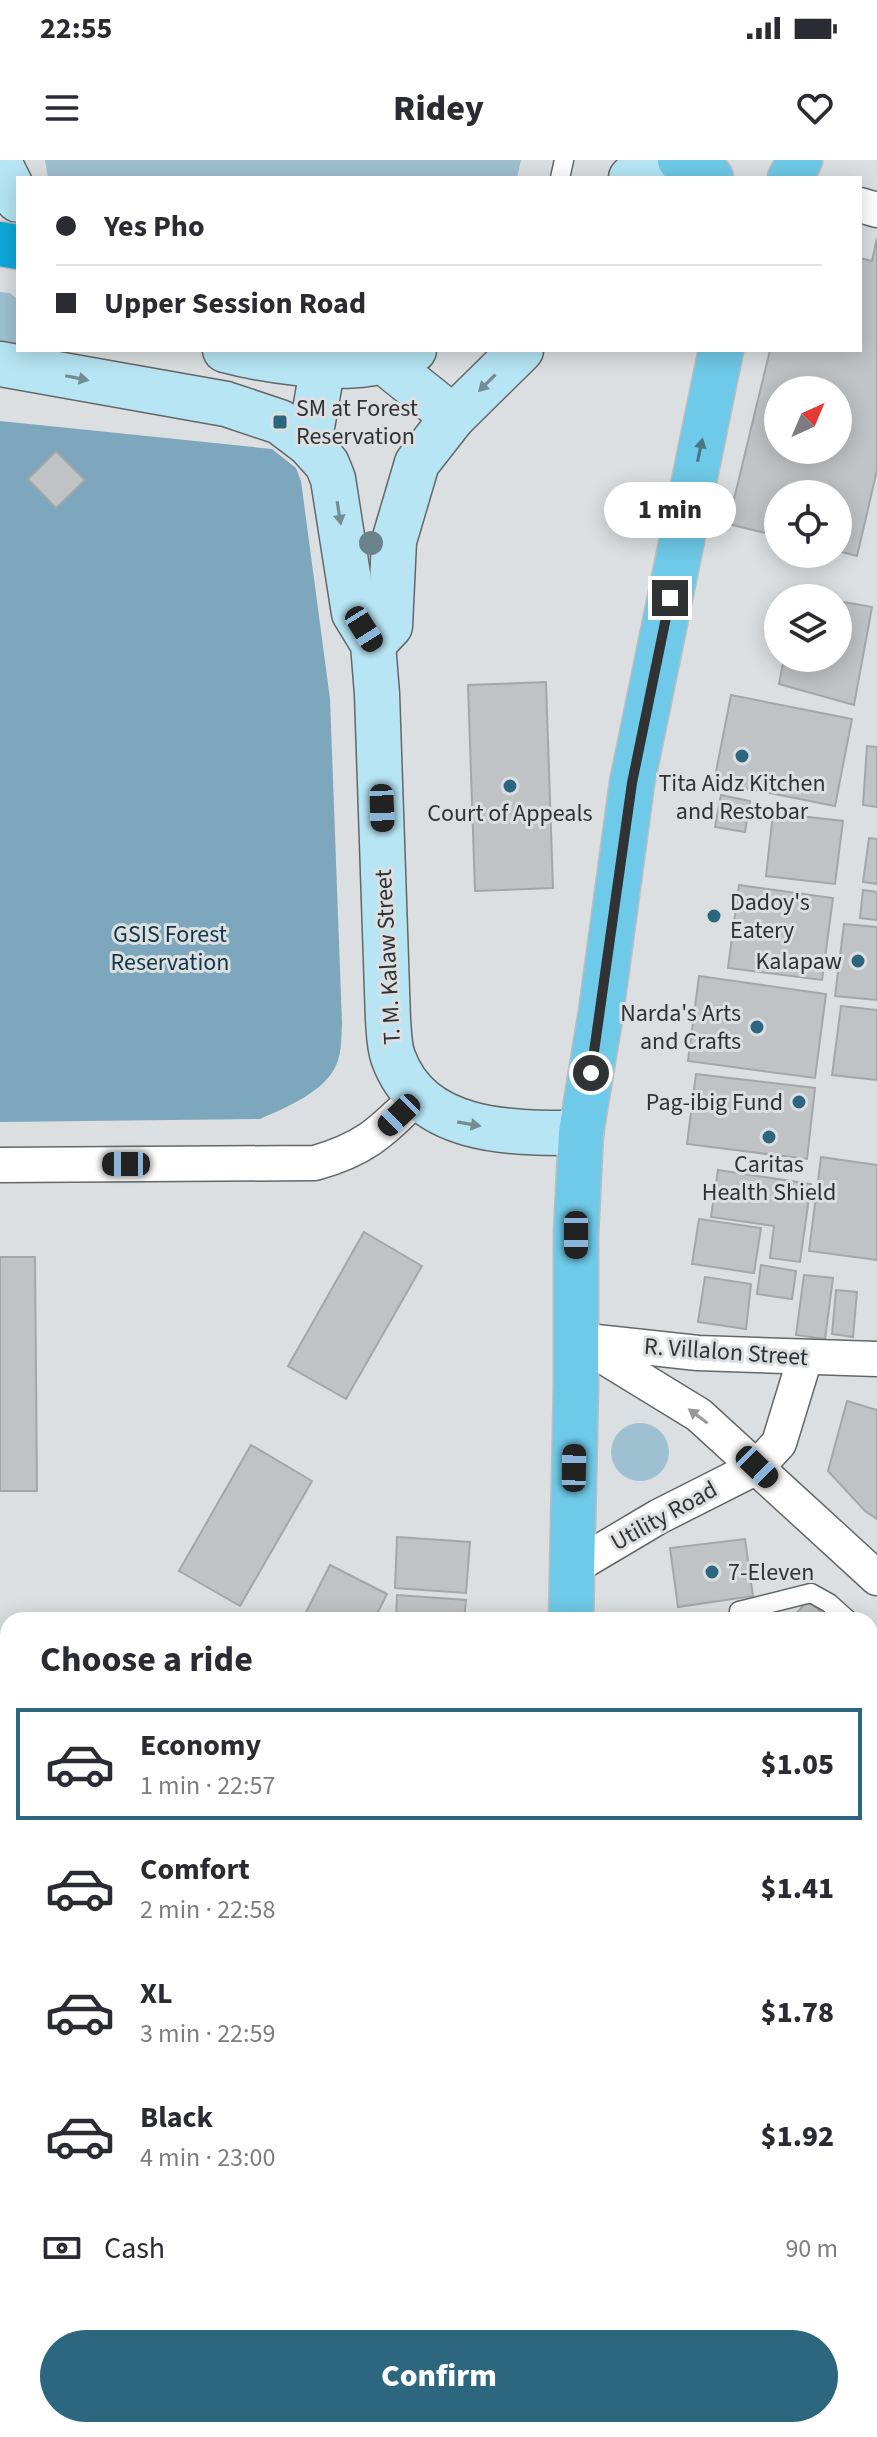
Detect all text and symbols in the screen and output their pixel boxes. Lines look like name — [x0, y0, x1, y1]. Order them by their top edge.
text: 22:55 — [40, 7, 112, 50]
text: Ridey — [393, 83, 484, 134]
icon: menu — [40, 86, 84, 130]
icon: heart — [793, 86, 837, 130]
text: Yes Pho — [104, 205, 205, 248]
text: Upper Session Road — [104, 282, 366, 325]
one-way arrow — [64, 373, 89, 385]
one-way arrow — [478, 374, 497, 392]
north arrow — [764, 376, 852, 464]
map controls — [764, 376, 852, 672]
place label: SM at Forest Reservation — [296, 391, 418, 454]
marker: SM at Forest Reservation — [271, 413, 289, 431]
one-way arrow — [695, 437, 707, 462]
button: locate — [764, 480, 852, 568]
callout: 1 min — [604, 482, 736, 538]
text: 1 min — [638, 491, 702, 528]
one-way arrow — [333, 501, 345, 526]
route end — [652, 580, 688, 616]
button: layers — [764, 584, 852, 672]
car — [341, 602, 387, 656]
marker: Tita Aidz Kitchen and Restobar — [733, 747, 751, 765]
place label: Tita Aidz Kitchen and Restobar — [658, 766, 826, 829]
marker: Court of Appeals — [501, 777, 519, 795]
car — [369, 784, 395, 832]
place label: Court of Appeals — [427, 796, 593, 831]
street label: T. M. Kalaw Street — [366, 868, 410, 1046]
place label: Dadoy's Eatery — [730, 885, 810, 948]
marker: Dadoy's Eatery — [705, 907, 723, 925]
park label: GSIS Forest Reservation — [111, 917, 229, 980]
place label: Kalapaw — [755, 944, 842, 979]
marker: Kalapaw — [849, 952, 867, 970]
place label: Narda's Arts and Crafts — [620, 996, 741, 1059]
marker: Narda's Arts and Crafts — [748, 1018, 766, 1036]
route start — [573, 1055, 609, 1091]
place label: Pag-ibig Fund — [646, 1085, 783, 1120]
car — [373, 1090, 425, 1140]
marker: Pag-ibig Fund — [790, 1093, 808, 1111]
one-way arrow — [457, 1118, 482, 1130]
marker: Caritas Health Shield — [760, 1128, 778, 1146]
place label: Caritas Health Shield — [702, 1147, 836, 1210]
car — [102, 1152, 150, 1176]
car — [564, 1211, 588, 1259]
street label: R. Villalon Street — [643, 1329, 809, 1375]
one-way arrow — [687, 1408, 709, 1424]
car — [731, 1442, 783, 1492]
car — [562, 1444, 586, 1492]
street label: Utility Road — [604, 1472, 724, 1560]
place label: 7-Eleven — [728, 1555, 814, 1590]
marker: 7-Eleven — [703, 1563, 721, 1581]
text: Choose a ride — [40, 1634, 253, 1685]
text: Economy — [140, 1724, 261, 1767]
icon: car — [44, 1728, 116, 1800]
text: $1.05 — [761, 1743, 834, 1786]
text: 1 min · 22:57 — [140, 1767, 275, 1804]
text: Comfort — [140, 1848, 250, 1891]
icon: car — [44, 1852, 116, 1924]
text: $1.41 — [761, 1867, 834, 1910]
text: 2 min · 22:58 — [140, 1891, 275, 1928]
text: XL — [140, 1972, 173, 2015]
icon: car — [44, 1976, 116, 2048]
text: $1.78 — [761, 1991, 834, 2034]
text: 3 min · 22:59 — [140, 2015, 275, 2052]
text: Black — [140, 2096, 213, 2139]
icon: car — [44, 2100, 116, 2172]
text: $1.92 — [761, 2115, 834, 2158]
text: 4 min · 23:00 — [140, 2139, 275, 2176]
icon: cash — [40, 2226, 84, 2270]
text: Cash — [104, 2227, 165, 2270]
text: 90 m — [785, 2230, 838, 2267]
button: Confirm — [40, 2330, 838, 2422]

